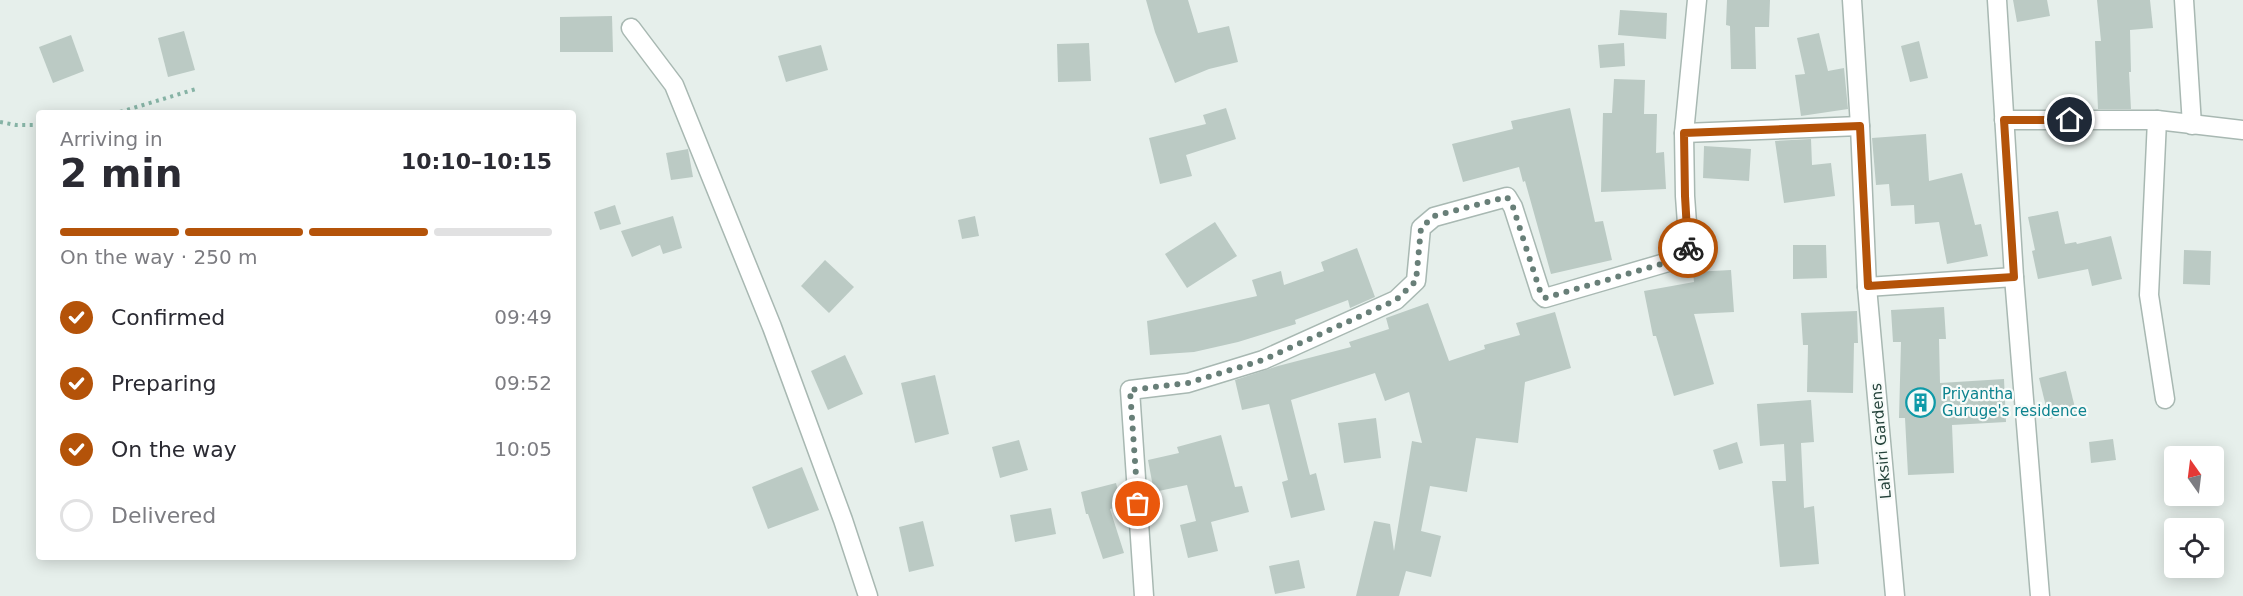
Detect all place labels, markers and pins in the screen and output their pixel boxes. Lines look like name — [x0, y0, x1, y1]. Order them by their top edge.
pin — [2044, 94, 2095, 145]
place label: Priyantha Guruge's residence — [1942, 385, 2087, 420]
building icon: Priyantha Guruge's residence — [1905, 387, 1937, 419]
pin — [1112, 478, 1163, 529]

